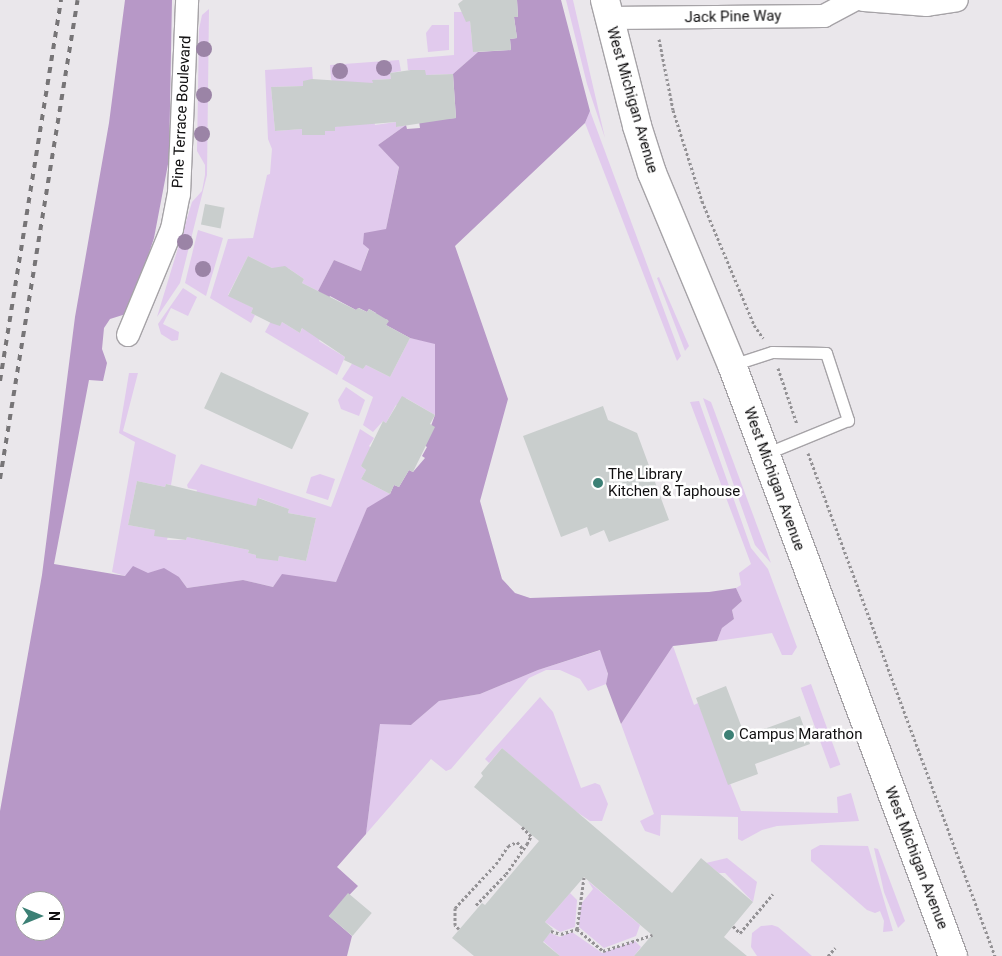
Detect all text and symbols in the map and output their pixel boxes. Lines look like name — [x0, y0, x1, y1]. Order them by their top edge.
street label: Jack Pine Way — [684, 7, 782, 27]
street label: West Michigan Avenue — [602, 25, 662, 175]
street label: Pine Terrace Boulevard — [169, 35, 195, 189]
street label: West Michigan Avenue — [740, 405, 808, 553]
place label: The Library Kitchen & Taphouse — [608, 465, 741, 500]
marker: The Library Kitchen & Taphouse — [592, 477, 604, 489]
place label: Campus Marathon — [739, 726, 862, 744]
marker: Campus Marathon — [723, 729, 735, 741]
street label: West Michigan Avenue — [880, 784, 952, 932]
north arrow — [15, 891, 65, 941]
text: N — [46, 911, 62, 921]

